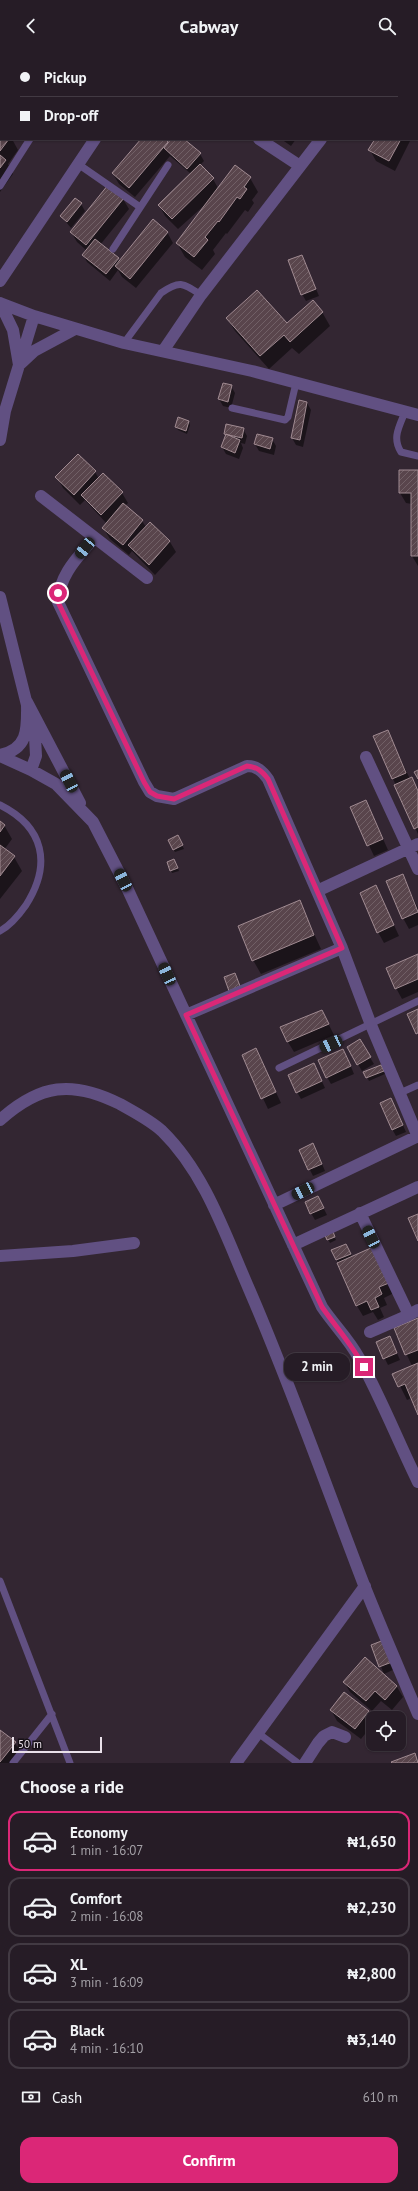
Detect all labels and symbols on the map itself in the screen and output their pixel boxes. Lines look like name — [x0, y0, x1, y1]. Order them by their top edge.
car — [73, 535, 97, 561]
route start — [49, 584, 67, 602]
car — [58, 768, 80, 794]
car — [112, 867, 134, 893]
car — [156, 961, 178, 987]
car — [318, 1033, 344, 1055]
car — [290, 1180, 316, 1202]
car — [360, 1224, 382, 1250]
callout: 2 min — [284, 1353, 350, 1381]
route end — [355, 1358, 373, 1376]
scale bar — [12, 1735, 102, 1754]

